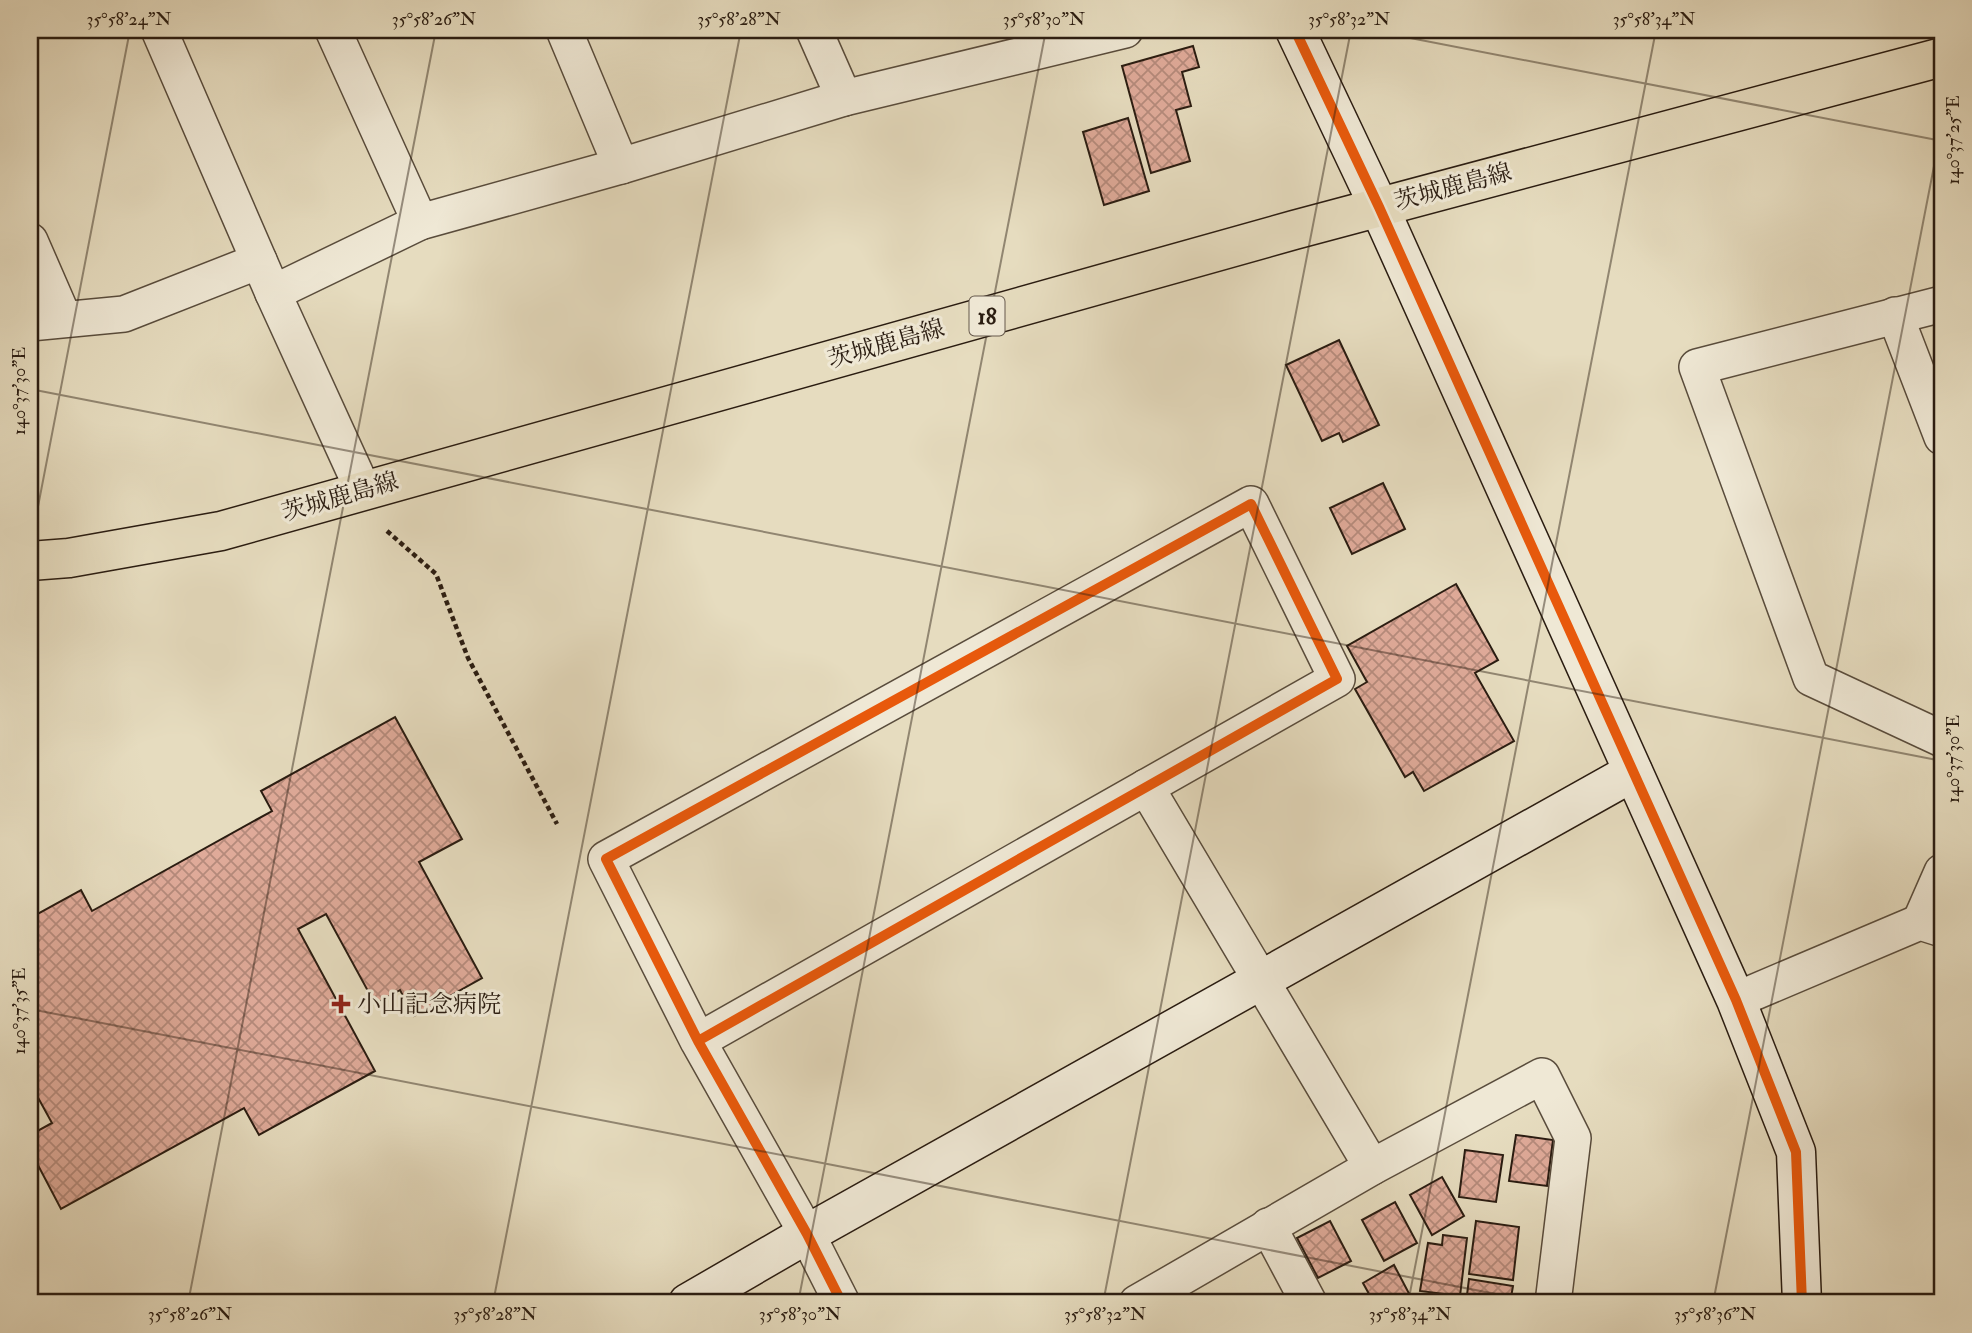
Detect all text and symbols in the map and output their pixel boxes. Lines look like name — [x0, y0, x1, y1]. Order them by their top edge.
text: 35°58'24"N — [87, 8, 171, 31]
text: 35°58'26"N — [392, 8, 476, 31]
text: 35°58'28"N — [697, 8, 781, 31]
text: 35°58'30"N — [1003, 8, 1085, 31]
text: 35°58'32"N — [1308, 8, 1390, 31]
text: 35°58'34"N — [1613, 8, 1695, 31]
text: 140°37'25"E — [1942, 95, 1965, 185]
street label: 茨城鹿島線 — [1391, 156, 1515, 218]
road number: 18 — [970, 296, 1004, 336]
street label: 茨城鹿島線 — [824, 313, 948, 375]
text: 140°37'30"E — [8, 347, 31, 435]
street label: 茨城鹿島線 — [278, 466, 402, 528]
text: 140°37'30"E — [1942, 715, 1965, 803]
text: 140°37'35"E — [8, 967, 31, 1055]
place label: 小山記念病院 — [357, 989, 501, 1020]
marker: 小山記念病院 — [331, 994, 351, 1014]
text: 35°58'26"N — [148, 1303, 232, 1326]
text: 35°58'28"N — [453, 1303, 537, 1326]
text: 35°58'30"N — [759, 1303, 841, 1326]
text: 35°58'32"N — [1064, 1303, 1146, 1326]
text: 35°58'34"N — [1369, 1303, 1451, 1326]
text: 35°58'36"N — [1674, 1303, 1756, 1326]

